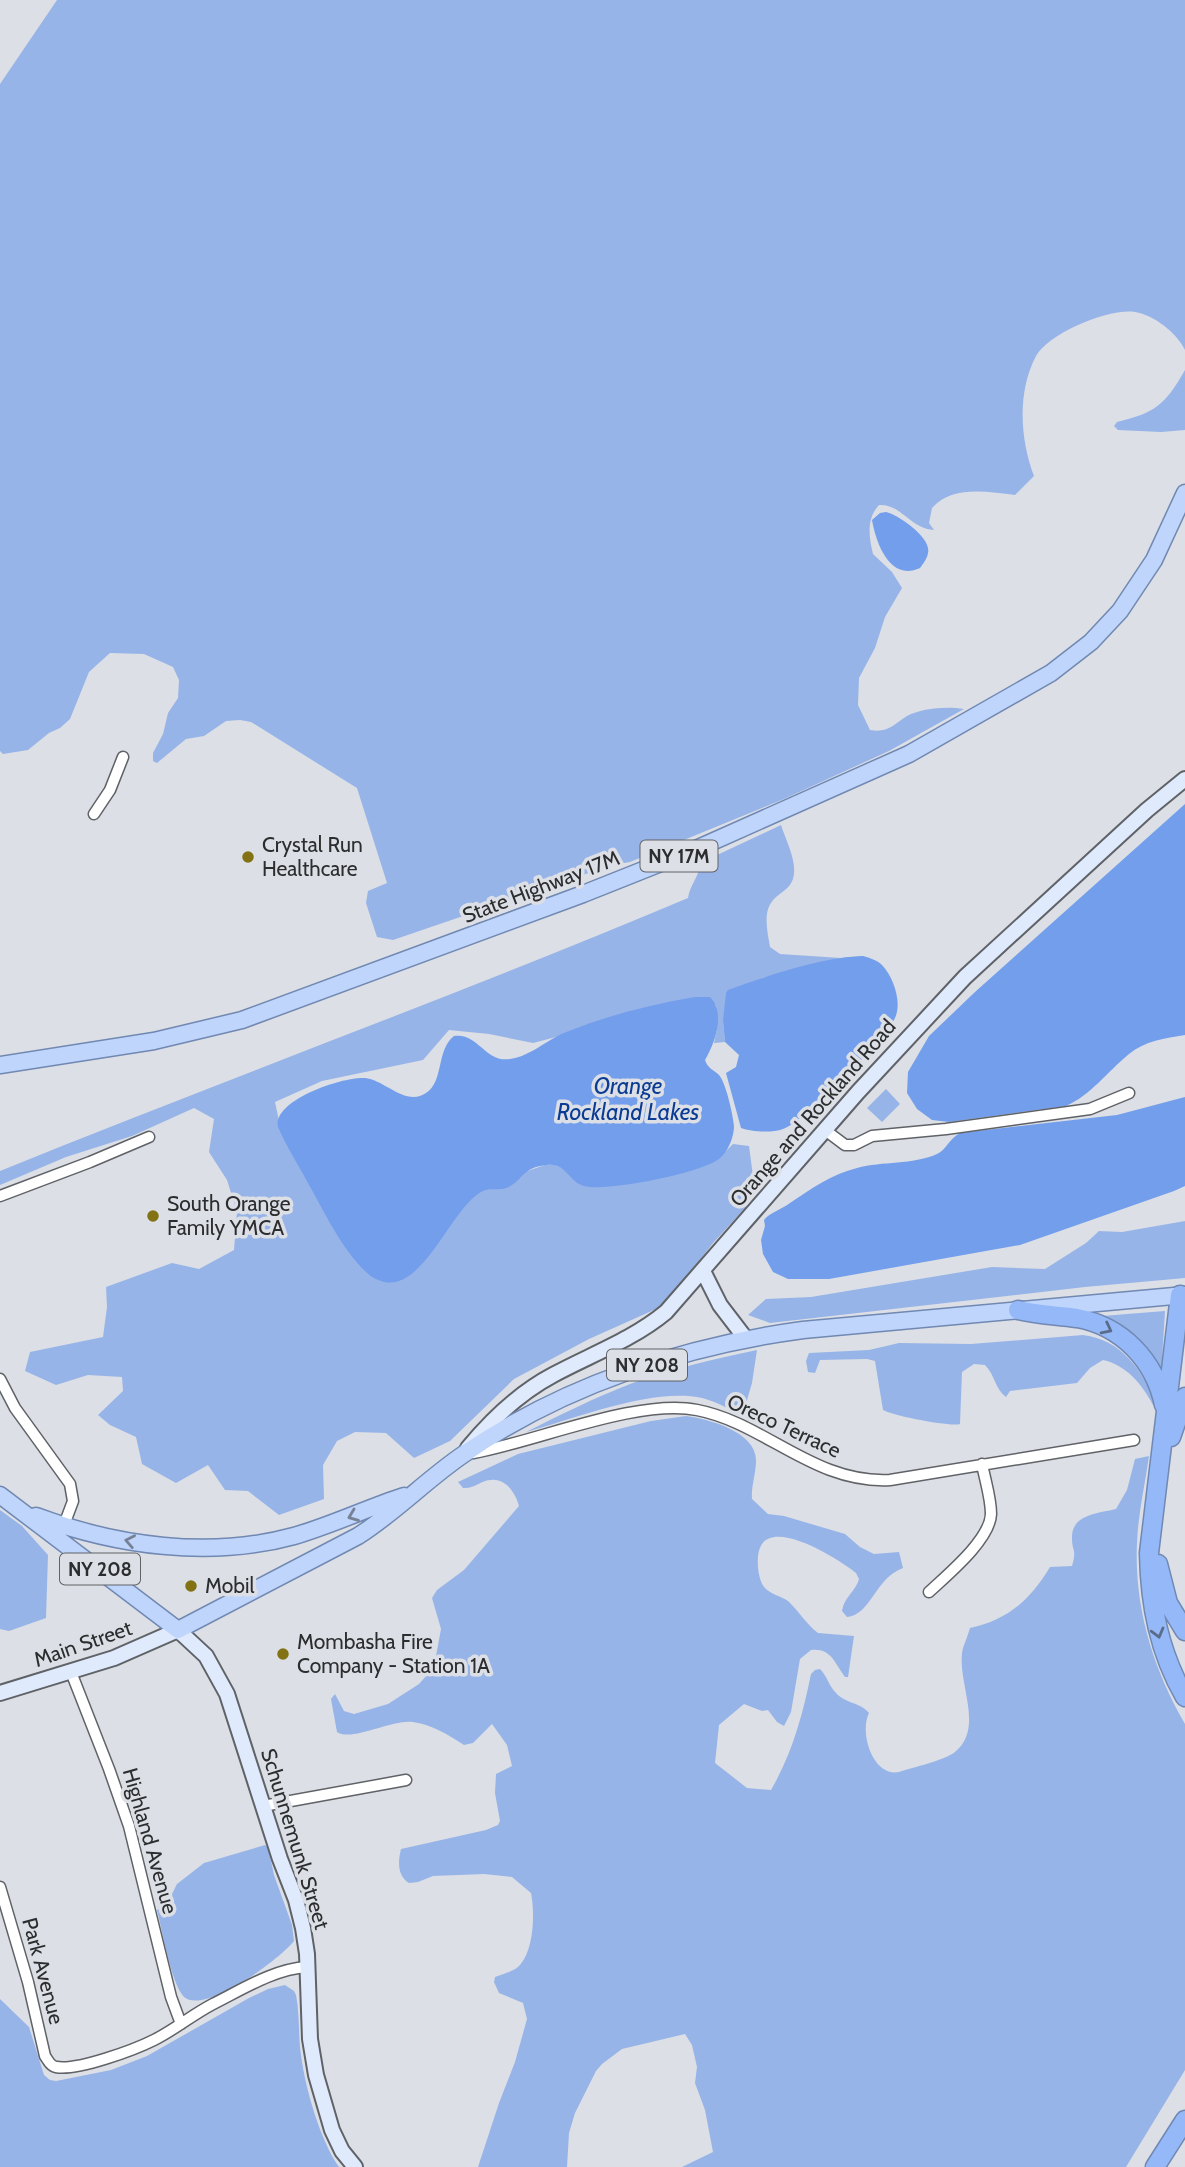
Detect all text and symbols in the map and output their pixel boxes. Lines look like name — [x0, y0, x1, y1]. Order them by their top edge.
place label: Crystal Run Healthcare — [262, 832, 363, 881]
road number: NY 17M — [640, 841, 718, 872]
street label: State Highway 17M — [459, 845, 623, 928]
marker: Crystal Run Healthcare — [240, 849, 256, 865]
street label: Orange and Rockland Road — [724, 1014, 901, 1211]
water label: Orange Rockland Lakes — [557, 1072, 699, 1126]
place label: South Orange Family YMCA — [167, 1191, 291, 1240]
marker: South Orange Family YMCA — [145, 1208, 161, 1224]
one-way arrow — [1100, 1321, 1113, 1335]
road number: NY 208 — [607, 1350, 687, 1380]
street label: Oreco Terrace — [723, 1388, 845, 1463]
one-way arrow — [348, 1508, 360, 1522]
one-way arrow — [124, 1534, 136, 1549]
road number: NY 208 — [60, 1554, 140, 1584]
place label: Mobil — [205, 1573, 254, 1598]
marker: Mobil — [183, 1578, 199, 1594]
street label: Main Street — [31, 1615, 135, 1672]
one-way arrow — [1150, 1627, 1165, 1639]
place label: Mombasha Fire Company - Station 1A — [297, 1629, 490, 1678]
marker: Mombasha Fire Company - Station 1A — [275, 1646, 291, 1662]
street label: Schunnemunk Street — [256, 1745, 335, 1932]
street label: Highland Avenue — [118, 1765, 183, 1917]
street label: Park Avenue — [17, 1915, 70, 2027]

